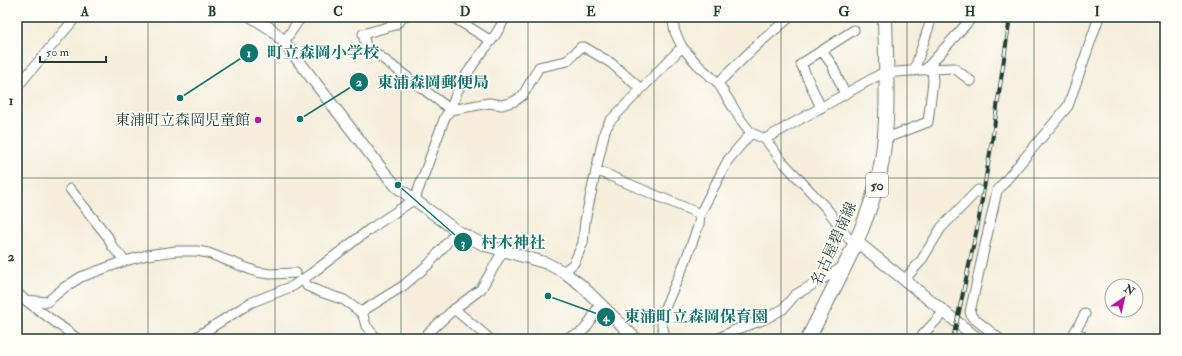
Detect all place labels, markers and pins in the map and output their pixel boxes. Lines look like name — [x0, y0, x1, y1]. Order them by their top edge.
callout: 町立森岡小学校 — [239, 39, 387, 67]
callout: 東浦森岡郵便局 — [349, 68, 497, 96]
place label: 東浦町立森岡児童館 — [115, 111, 250, 130]
marker: 東浦町立森岡児童館 — [253, 115, 263, 125]
callout: 村木神社 — [453, 228, 553, 256]
callout: 東浦町立森岡保育園 — [596, 303, 776, 331]

